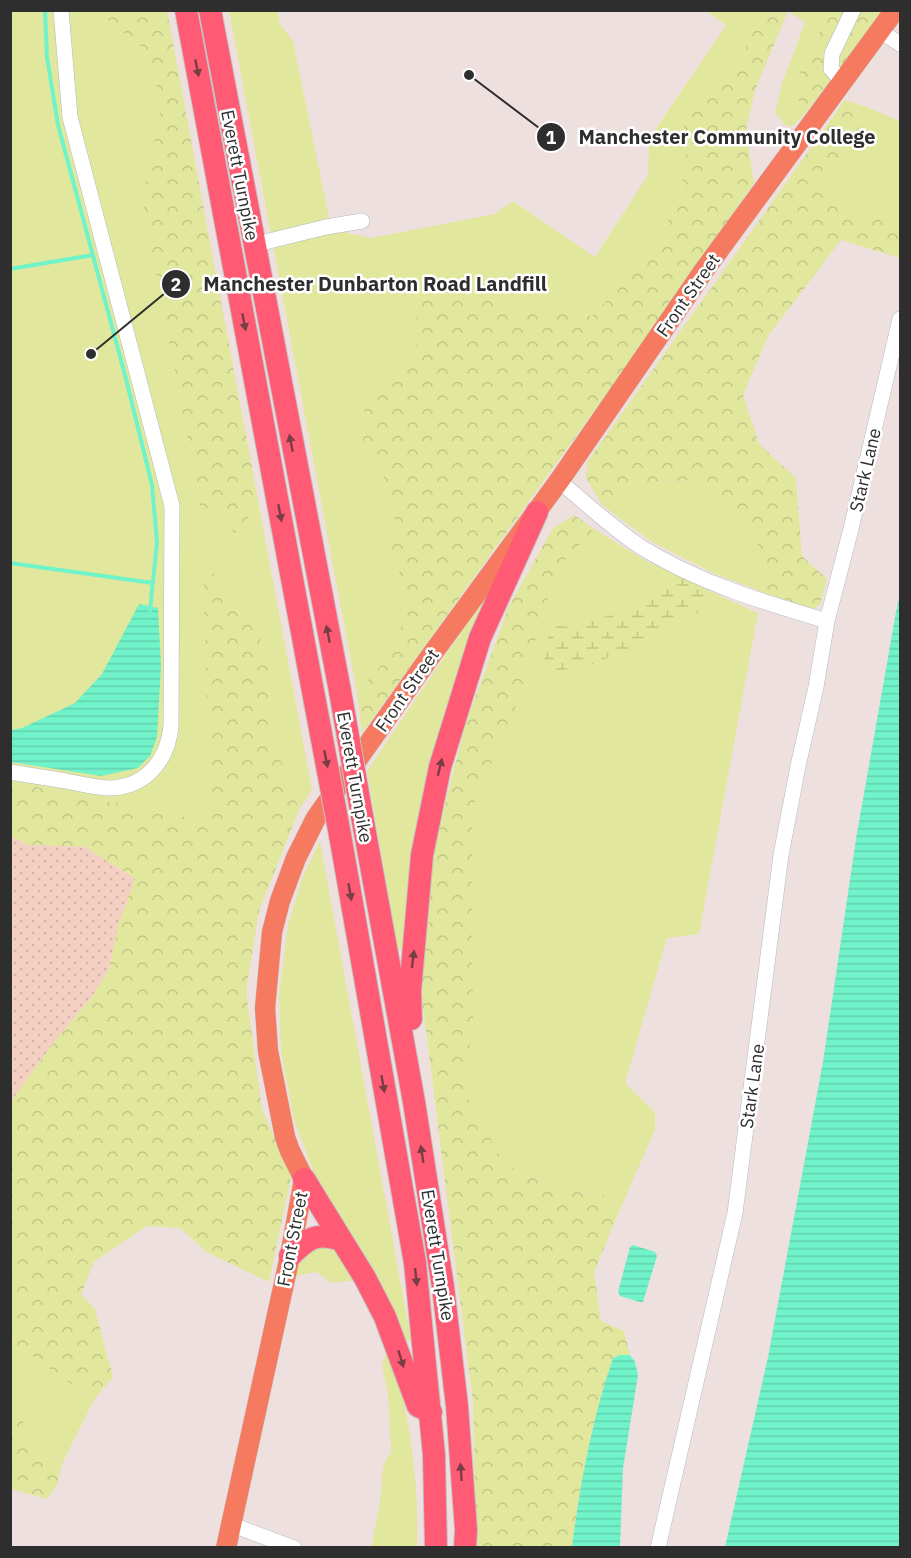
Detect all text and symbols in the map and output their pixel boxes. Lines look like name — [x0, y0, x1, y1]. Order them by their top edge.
one-way arrow — [193, 59, 202, 78]
street label: Everett Turnpike — [216, 108, 264, 242]
callout: Manchester Community College — [536, 118, 887, 156]
text: Manchester Community College — [578, 123, 876, 150]
text: 1 — [546, 126, 557, 149]
street label: Front Street — [651, 249, 725, 341]
callout: Manchester Dunbarton Road Landfill — [161, 265, 559, 303]
text: Manchester Dunbarton Road Landfill — [203, 270, 547, 297]
text: 2 — [171, 273, 181, 296]
one-way arrow — [240, 312, 249, 331]
street label: Stark Lane — [844, 426, 886, 514]
one-way arrow — [286, 433, 295, 452]
one-way arrow — [276, 504, 285, 523]
one-way arrow — [323, 624, 332, 643]
street label: Front Street — [370, 644, 444, 736]
street label: Everett Turnpike — [332, 710, 378, 844]
one-way arrow — [322, 750, 331, 769]
one-way arrow — [436, 757, 446, 776]
one-way arrow — [346, 883, 355, 902]
one-way arrow — [408, 950, 418, 969]
street label: Stark Lane — [735, 1042, 769, 1130]
one-way arrow — [379, 1075, 388, 1094]
one-way arrow — [417, 1144, 426, 1163]
street label: Everett Turnpike — [416, 1188, 460, 1322]
street label: Front Street — [272, 1189, 312, 1289]
one-way arrow — [411, 1267, 421, 1286]
one-way arrow — [397, 1350, 406, 1368]
one-way arrow — [457, 1463, 466, 1482]

